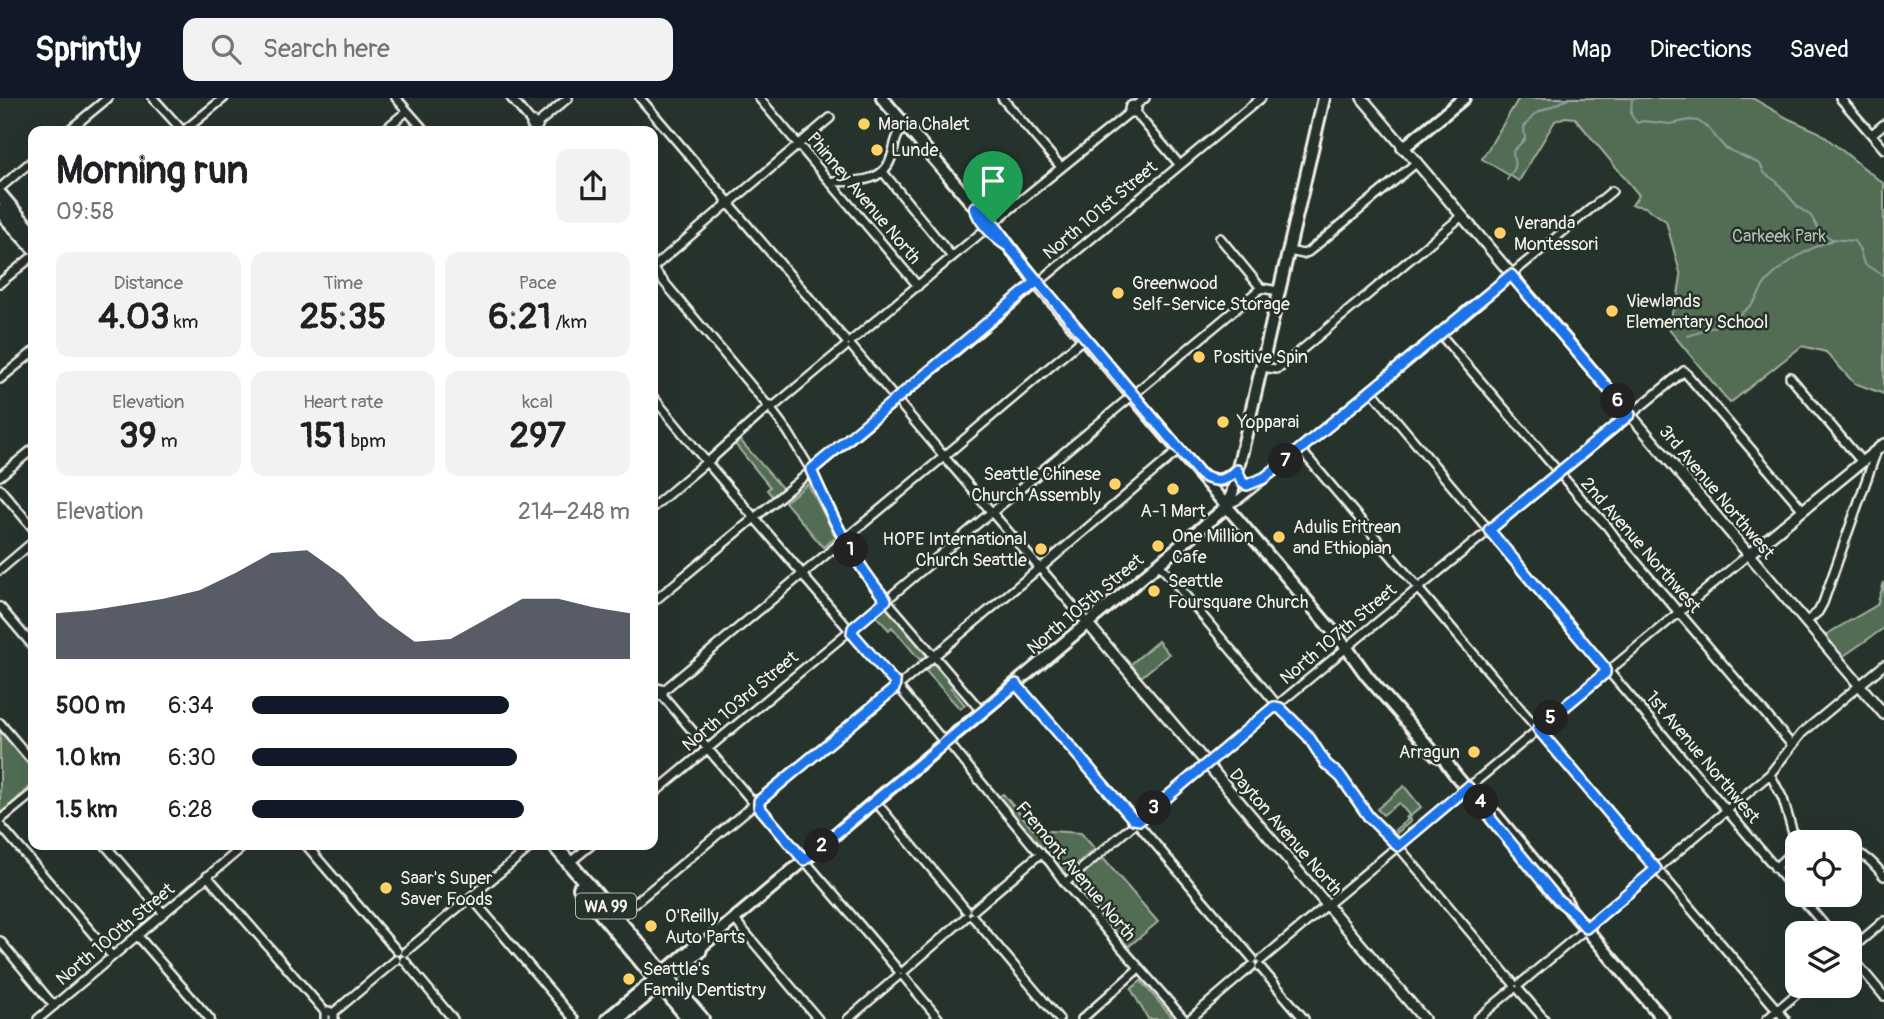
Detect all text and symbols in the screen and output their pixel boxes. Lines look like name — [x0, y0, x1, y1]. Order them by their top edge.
search box — [183, 18, 673, 81]
text: Sprintly — [35, 29, 141, 70]
icon: search — [207, 30, 245, 68]
text: Search here — [263, 33, 390, 65]
text: Map — [1572, 35, 1612, 64]
text: Directions — [1650, 35, 1751, 64]
text: Saved — [1789, 35, 1849, 64]
place label: Maria Chalet — [878, 113, 970, 136]
marker: Maria Chalet — [856, 116, 872, 132]
street label: Phinney Avenue North — [802, 127, 926, 269]
place label: Lunde — [891, 139, 938, 162]
marker: Lunde — [869, 142, 885, 158]
text: Morning run — [56, 147, 248, 195]
button: share — [556, 149, 630, 223]
pin — [963, 151, 1023, 223]
street label: North 101st Street — [1038, 155, 1163, 265]
icon: arrive — [974, 162, 1012, 200]
text: 09:58 — [56, 197, 114, 226]
place label: Veranda Montessori — [1514, 212, 1598, 256]
marker: Veranda Montessori — [1492, 225, 1508, 241]
park label: Carkeek Park — [1732, 225, 1827, 248]
text: Distance — [114, 271, 183, 295]
text: Time — [323, 271, 363, 295]
text: Pace — [519, 271, 556, 295]
place label: Greenwood Self-Service Storage — [1132, 272, 1290, 316]
marker: Greenwood Self-Service Storage — [1110, 285, 1126, 301]
place label: Viewlands Elementary School — [1626, 290, 1768, 334]
text: 4.03 — [98, 295, 170, 339]
text: 25:35 — [300, 295, 386, 339]
text: 6:21 — [488, 295, 551, 339]
marker: Viewlands Elementary School — [1604, 303, 1620, 319]
text: km — [170, 310, 198, 334]
text: /km — [551, 310, 587, 334]
place label: Positive Spin — [1213, 346, 1308, 369]
marker: Positive Spin — [1191, 349, 1207, 365]
pin: 6 — [1600, 384, 1636, 418]
text: 6 — [1612, 388, 1623, 412]
text: Elevation — [112, 390, 185, 414]
text: Heart rate — [303, 390, 383, 414]
text: kcal — [522, 390, 553, 414]
place label: Yopparai — [1236, 411, 1299, 434]
text: 39 — [119, 414, 157, 458]
text: 151 — [300, 414, 347, 458]
text: 297 — [510, 414, 566, 458]
marker: Yopparai — [1215, 414, 1231, 430]
street label: 3rd Avenue Northwest — [1654, 420, 1780, 565]
text: m — [157, 429, 178, 453]
text: bpm — [347, 429, 386, 453]
pin: 7 — [1268, 444, 1304, 478]
text: 7 — [1280, 448, 1291, 472]
place label: Seattle Chinese Church Assembly — [971, 463, 1101, 507]
street label: 2nd Avenue Northwest — [1575, 473, 1706, 619]
marker: Seattle Chinese Church Assembly — [1107, 476, 1123, 492]
marker: A-1 Mart — [1165, 481, 1181, 497]
text: Elevation — [56, 497, 144, 526]
text: 214–248 m — [518, 497, 630, 526]
place label: A-1 Mart — [1140, 500, 1206, 523]
place label: Adulis Eritrean and Ethiopian — [1293, 516, 1401, 560]
place label: One Million Cafe — [1172, 525, 1254, 569]
place label: HOPE International Church Seattle — [883, 528, 1027, 572]
marker: Adulis Eritrean and Ethiopian — [1271, 529, 1287, 545]
pin: 1 — [834, 532, 868, 568]
text: 1 — [847, 537, 854, 561]
marker: One Million Cafe — [1150, 538, 1166, 554]
marker: HOPE International Church Seattle — [1033, 541, 1049, 557]
street label: North 105th Street — [1022, 548, 1149, 660]
place label: Seattle Foursquare Church — [1168, 570, 1308, 614]
street label: North 107th Street — [1275, 578, 1402, 690]
marker: Seattle Foursquare Church — [1146, 583, 1162, 599]
street label: North 103rd Street — [677, 646, 804, 757]
street label: 1st Avenue Northwest — [1641, 686, 1765, 829]
text: 500 m — [56, 691, 125, 720]
text: 6:34 — [168, 691, 214, 720]
pin: 5 — [1534, 700, 1568, 736]
text: 5 — [1545, 705, 1556, 729]
place label: Arragun — [1399, 741, 1460, 764]
text: 1.0 km — [56, 743, 121, 772]
text: 6:30 — [168, 743, 216, 772]
marker: Arragun — [1466, 744, 1482, 760]
street label: Dayton Avenue North — [1224, 764, 1347, 901]
pin: 4 — [1464, 784, 1498, 820]
text: 4 — [1475, 789, 1486, 813]
pin: 3 — [1136, 790, 1172, 826]
text: 1.5 km — [56, 795, 118, 824]
text: 6:28 — [168, 795, 212, 824]
text: 3 — [1148, 795, 1159, 819]
street label: Fremont Avenue North — [1010, 797, 1141, 946]
pin: 2 — [804, 828, 840, 864]
map controls — [1785, 830, 1862, 998]
button: locate — [1785, 830, 1862, 907]
text: 2 — [816, 833, 827, 857]
place label: Saar's Super Saver Foods — [400, 867, 493, 911]
street label: North 100th Street — [51, 878, 180, 991]
marker: Saar's Super Saver Foods — [378, 880, 394, 896]
road number: WA 99 — [576, 894, 636, 918]
place label: O'Reilly Auto Parts — [665, 905, 745, 949]
marker: O'Reilly Auto Parts — [643, 918, 659, 934]
button: layers — [1785, 921, 1862, 998]
place label: Seattle's Family Dentistry — [643, 958, 766, 1002]
marker: Seattle's Family Dentistry — [621, 971, 637, 987]

